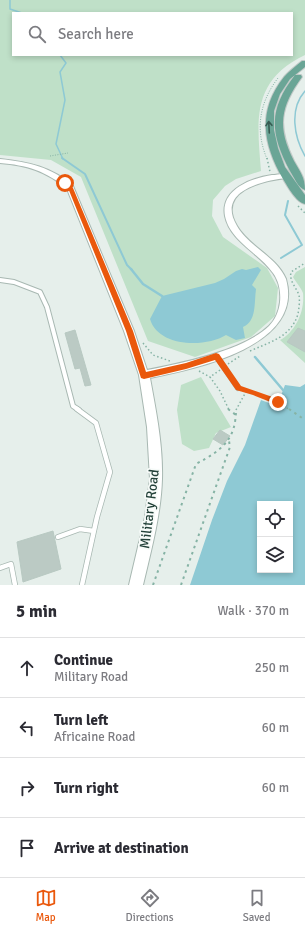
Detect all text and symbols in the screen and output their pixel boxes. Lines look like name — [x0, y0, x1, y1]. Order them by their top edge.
search box — [12, 12, 293, 56]
icon: search — [26, 23, 48, 45]
text: Search here — [58, 25, 134, 43]
one-way arrow — [265, 121, 272, 134]
route start — [56, 174, 74, 192]
route end — [269, 393, 287, 411]
street label: Military Road — [136, 468, 163, 550]
map controls — [257, 501, 293, 573]
button: locate — [257, 501, 293, 537]
button: layers — [257, 537, 293, 573]
text: 5 min — [16, 601, 57, 622]
text: Walk · 370 m — [218, 603, 289, 619]
text: Continue — [54, 651, 113, 669]
icon: ahead — [16, 657, 38, 679]
text: 250 m — [255, 660, 289, 676]
text: Military Road — [54, 669, 128, 685]
text: Turn left — [54, 711, 108, 729]
icon: left — [16, 717, 38, 739]
text: 60 m — [262, 720, 289, 736]
text: Africaine Road — [54, 729, 135, 745]
icon: right — [16, 777, 38, 799]
text: Turn right — [54, 779, 119, 797]
text: 60 m — [262, 780, 289, 796]
icon: arrive — [16, 837, 38, 859]
text: Arrive at destination — [54, 839, 189, 857]
tab: Map — [35, 887, 57, 924]
tab: Directions — [126, 887, 174, 924]
tab: Saved — [243, 887, 270, 924]

